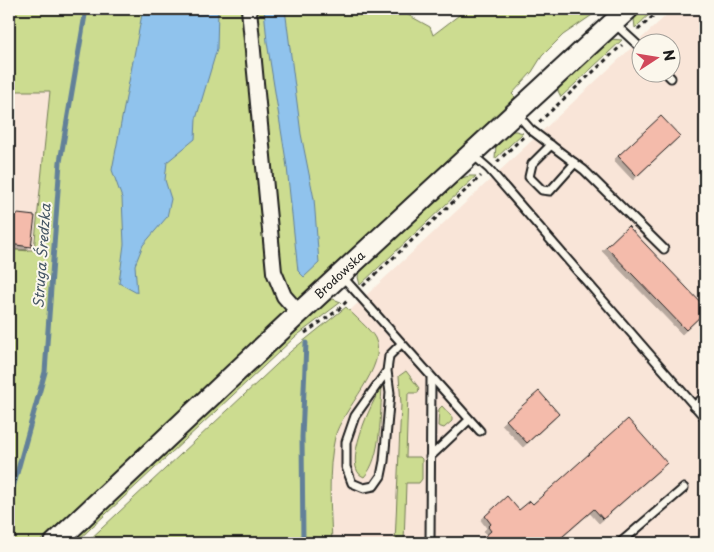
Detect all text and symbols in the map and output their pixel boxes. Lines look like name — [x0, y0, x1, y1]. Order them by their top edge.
north arrow — [632, 32, 682, 82]
text: N — [658, 48, 681, 63]
water label: Struga Średzka — [27, 202, 56, 309]
street label: Brodowska — [310, 246, 369, 302]

